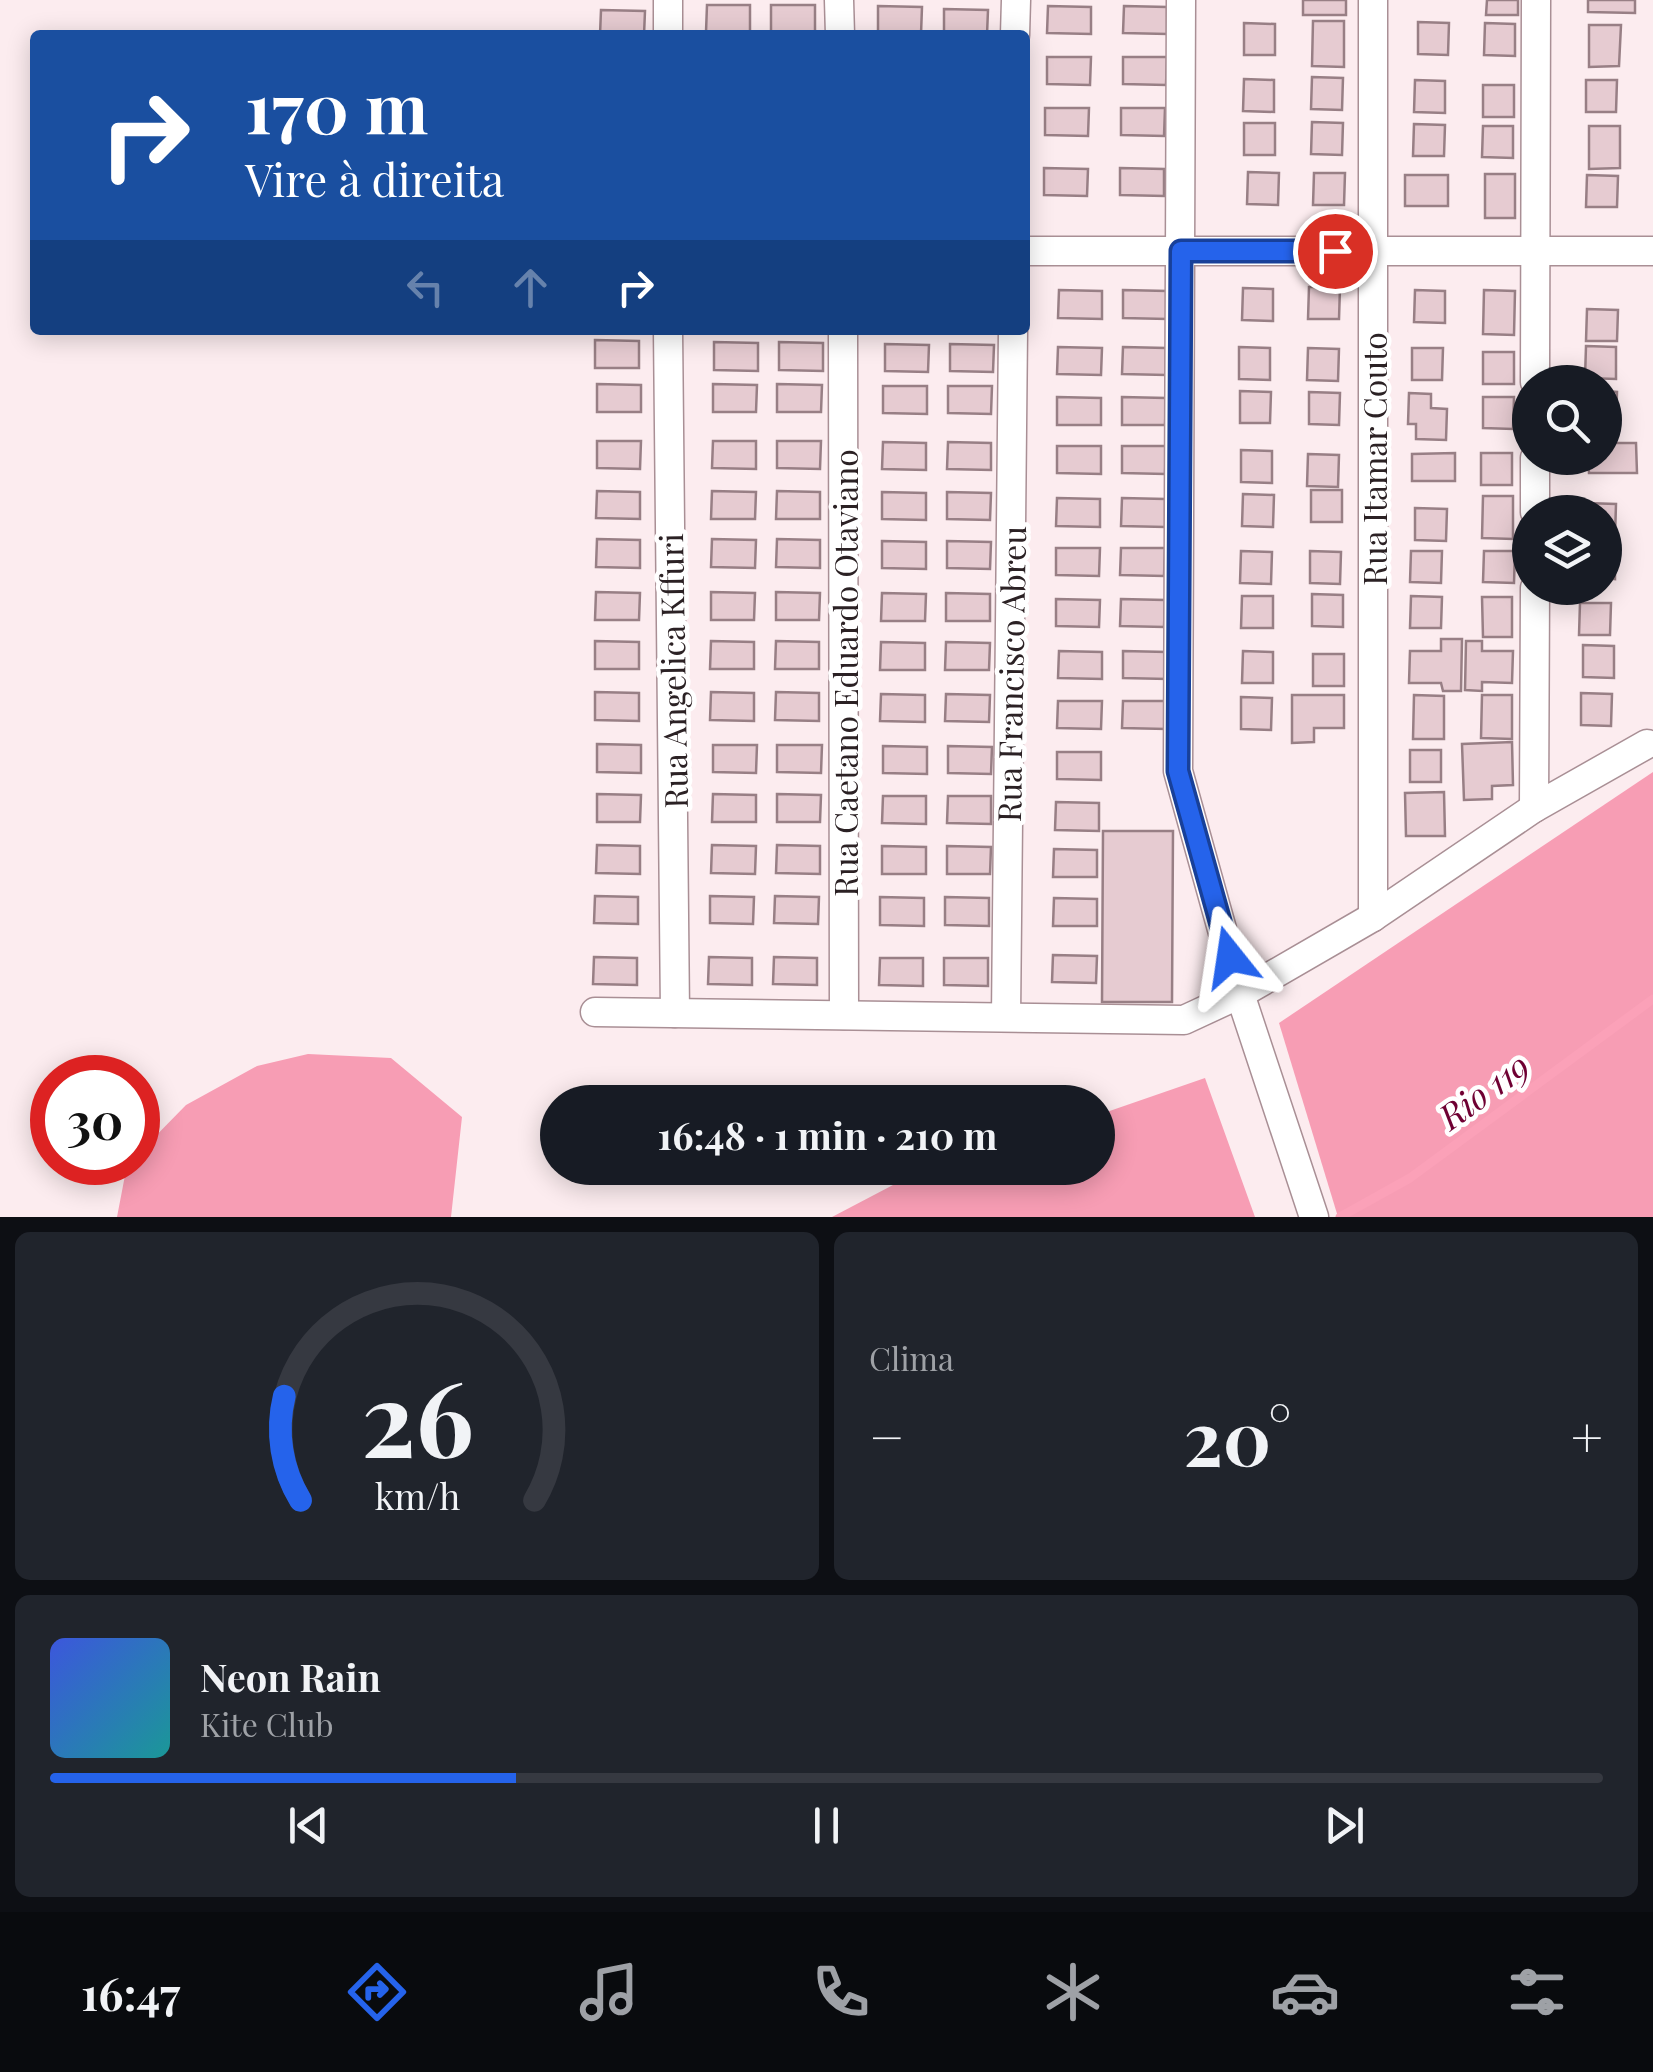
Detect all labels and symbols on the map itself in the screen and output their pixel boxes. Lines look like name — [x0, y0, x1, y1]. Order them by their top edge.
pin — [1293, 209, 1378, 294]
street label: Rua Itamar Couto — [1352, 332, 1395, 586]
street label: Rua Caetano Eduardo Otaviano — [823, 449, 866, 897]
street label: Rua Francisco Abreu — [986, 526, 1034, 822]
street label: Rua Angelica Kffuri — [648, 533, 696, 809]
position arrow — [1178, 905, 1282, 1009]
water label: Rio 119 — [1426, 1041, 1538, 1140]
speed limit sign: 30 — [30, 1055, 160, 1185]

